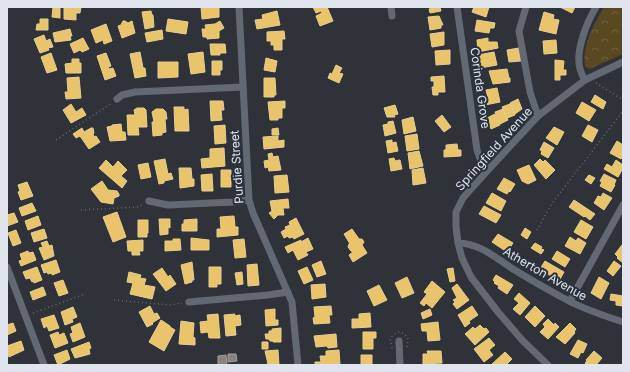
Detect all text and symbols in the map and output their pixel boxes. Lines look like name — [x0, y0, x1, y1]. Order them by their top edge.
street label: Corinda Grove — [467, 46, 494, 130]
street label: Springfield Avenue — [452, 104, 535, 194]
street label: Purdie Street — [226, 130, 247, 204]
street label: Atherton Avenue — [501, 243, 590, 304]

